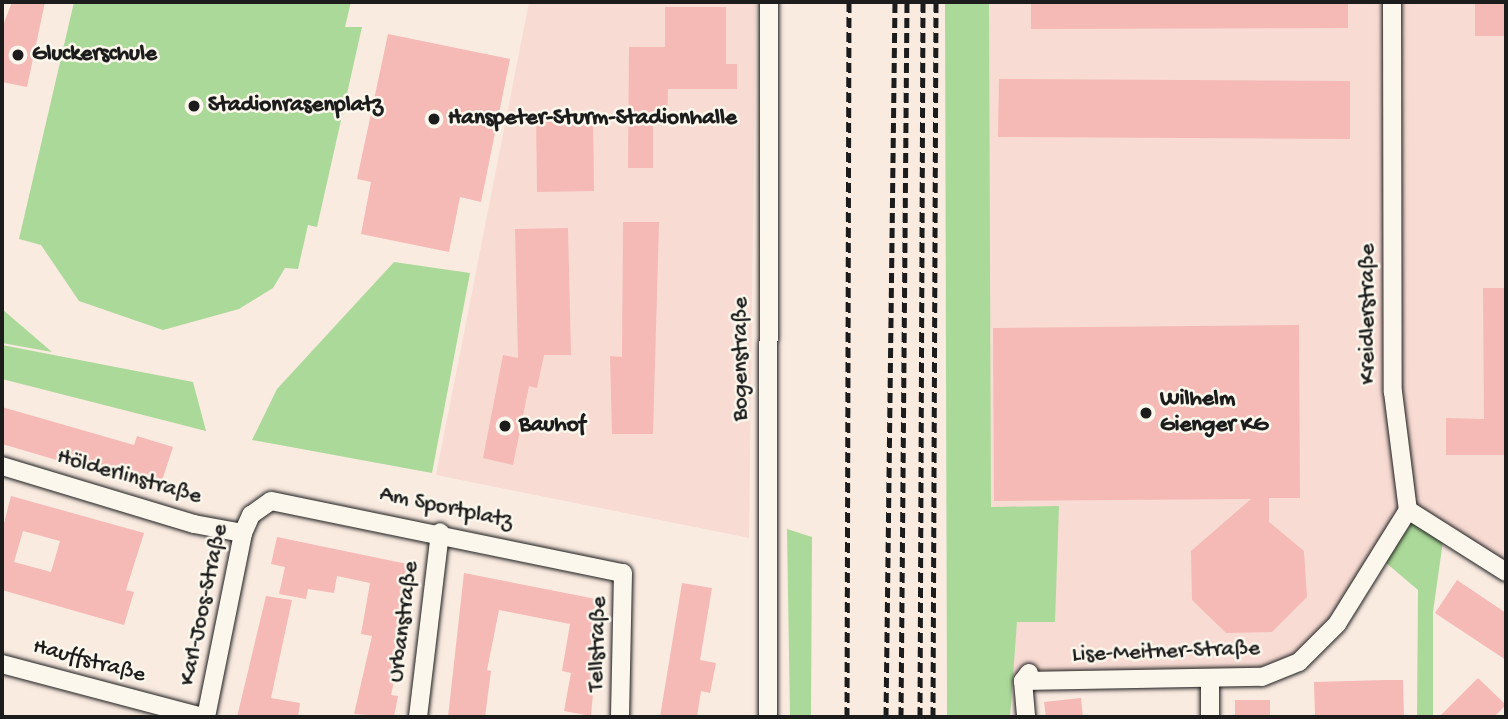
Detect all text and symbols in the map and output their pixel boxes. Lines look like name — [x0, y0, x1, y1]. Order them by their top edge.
place label: Gluckerschule — [32, 41, 157, 69]
marker: Gluckerschule — [10, 47, 26, 63]
place label: Stadionrasenplatz — [208, 92, 383, 120]
marker: Stadionrasenplatz — [186, 98, 202, 114]
place label: Hanspeter-Sturm-Stadionhalle — [448, 105, 737, 133]
marker: Hanspeter-Sturm-Stadionhalle — [426, 111, 442, 127]
street label: Kreidlerstraße — [1355, 244, 1383, 384]
street label: Bogenstraße — [728, 297, 756, 421]
place label: Wilhelm Gienger KG — [1160, 386, 1268, 440]
marker: Wilhelm Gienger KG — [1138, 405, 1154, 421]
place label: Bauhof — [519, 412, 586, 440]
marker: Bauhof — [497, 418, 513, 434]
street label: Hölderlinstraße — [53, 444, 205, 512]
street label: Am Sportplatz — [377, 481, 515, 537]
street label: Karl-Joos-Straße — [174, 522, 236, 688]
street label: Urbanstraße — [384, 560, 426, 684]
street label: Tellstraße — [584, 596, 614, 692]
street label: Hauffstraße — [30, 634, 148, 690]
street label: Lise-Meitner-Straße — [1071, 636, 1261, 670]

